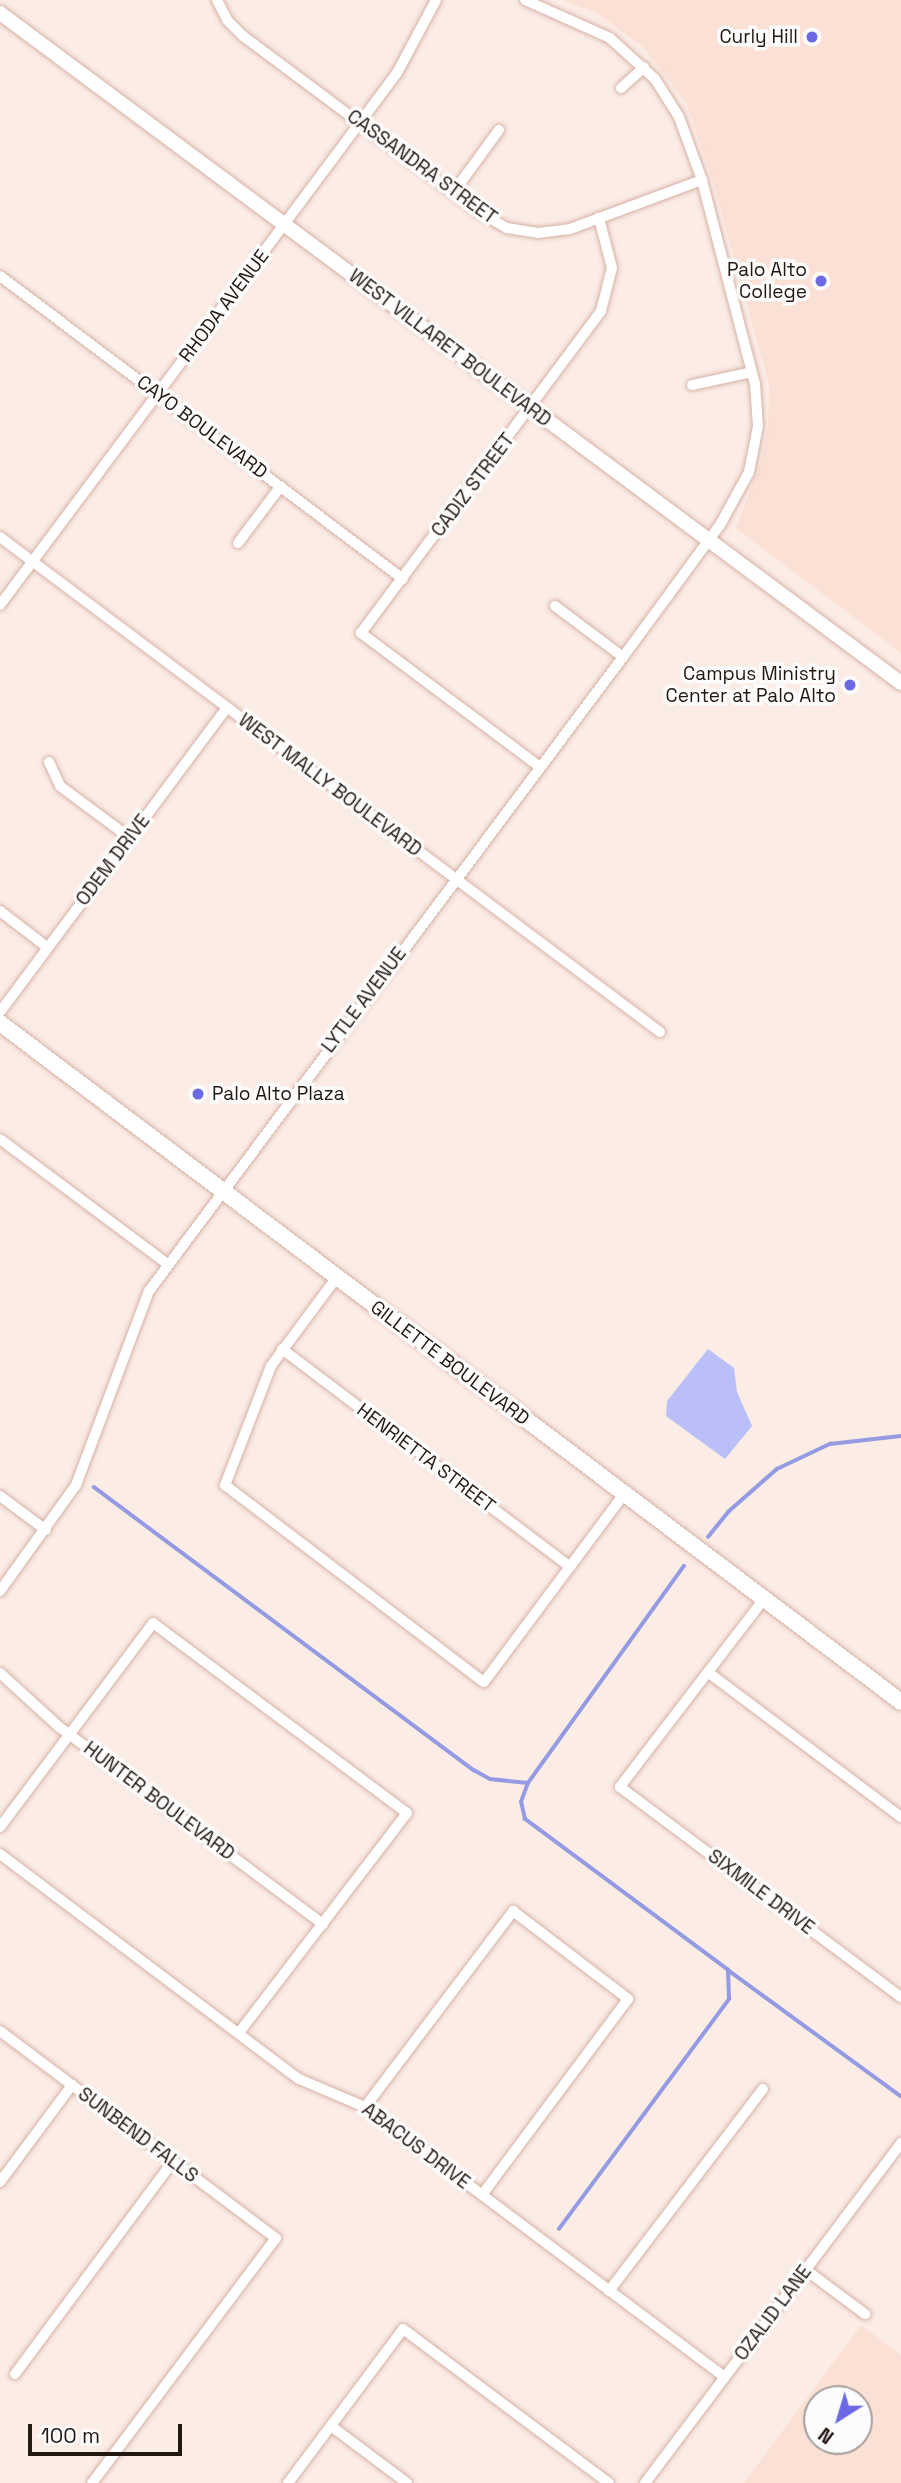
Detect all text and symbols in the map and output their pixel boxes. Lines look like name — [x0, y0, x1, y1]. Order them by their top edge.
place label: Curly Hill — [719, 26, 798, 48]
marker: Curly Hill — [804, 29, 820, 45]
street label: CASSANDRA STREET — [342, 105, 502, 229]
street label: RHODA AVENUE — [174, 245, 274, 367]
place label: Palo Alto College — [727, 259, 807, 303]
street label: WEST VILLARET BOULEVARD — [344, 264, 556, 432]
marker: Palo Alto College — [813, 273, 829, 289]
street label: CAYO BOULEVARD — [132, 370, 272, 484]
street label: CADIZ STREET — [427, 429, 519, 541]
place label: Campus Ministry Center at Palo Alto — [665, 663, 836, 707]
marker: Campus Ministry Center at Palo Alto — [842, 677, 858, 693]
street label: WEST MALLY BOULEVARD — [234, 708, 426, 862]
street label: ODEM DRIVE — [71, 810, 155, 910]
street label: LYTLE AVENUE — [317, 943, 411, 1057]
place label: Palo Alto Plaza — [212, 1083, 345, 1105]
marker: Palo Alto Plaza — [190, 1086, 206, 1102]
street label: GILLETTE BOULEVARD — [366, 1296, 534, 1430]
street label: HENRIETTA STREET — [352, 1398, 500, 1518]
street label: HUNTER BOULEVARD — [79, 1737, 239, 1865]
street label: SIXMILE DRIVE — [703, 1845, 819, 1939]
street label: SUNBEND FALLS — [74, 2083, 202, 2187]
street label: ABACUS DRIVE — [358, 2098, 474, 2194]
street label: OZALID LANE — [730, 2261, 816, 2365]
north arrow — [803, 2385, 873, 2455]
scale bar — [32, 2410, 186, 2454]
text: 100 m — [41, 2422, 100, 2449]
text: N — [814, 2422, 839, 2449]

